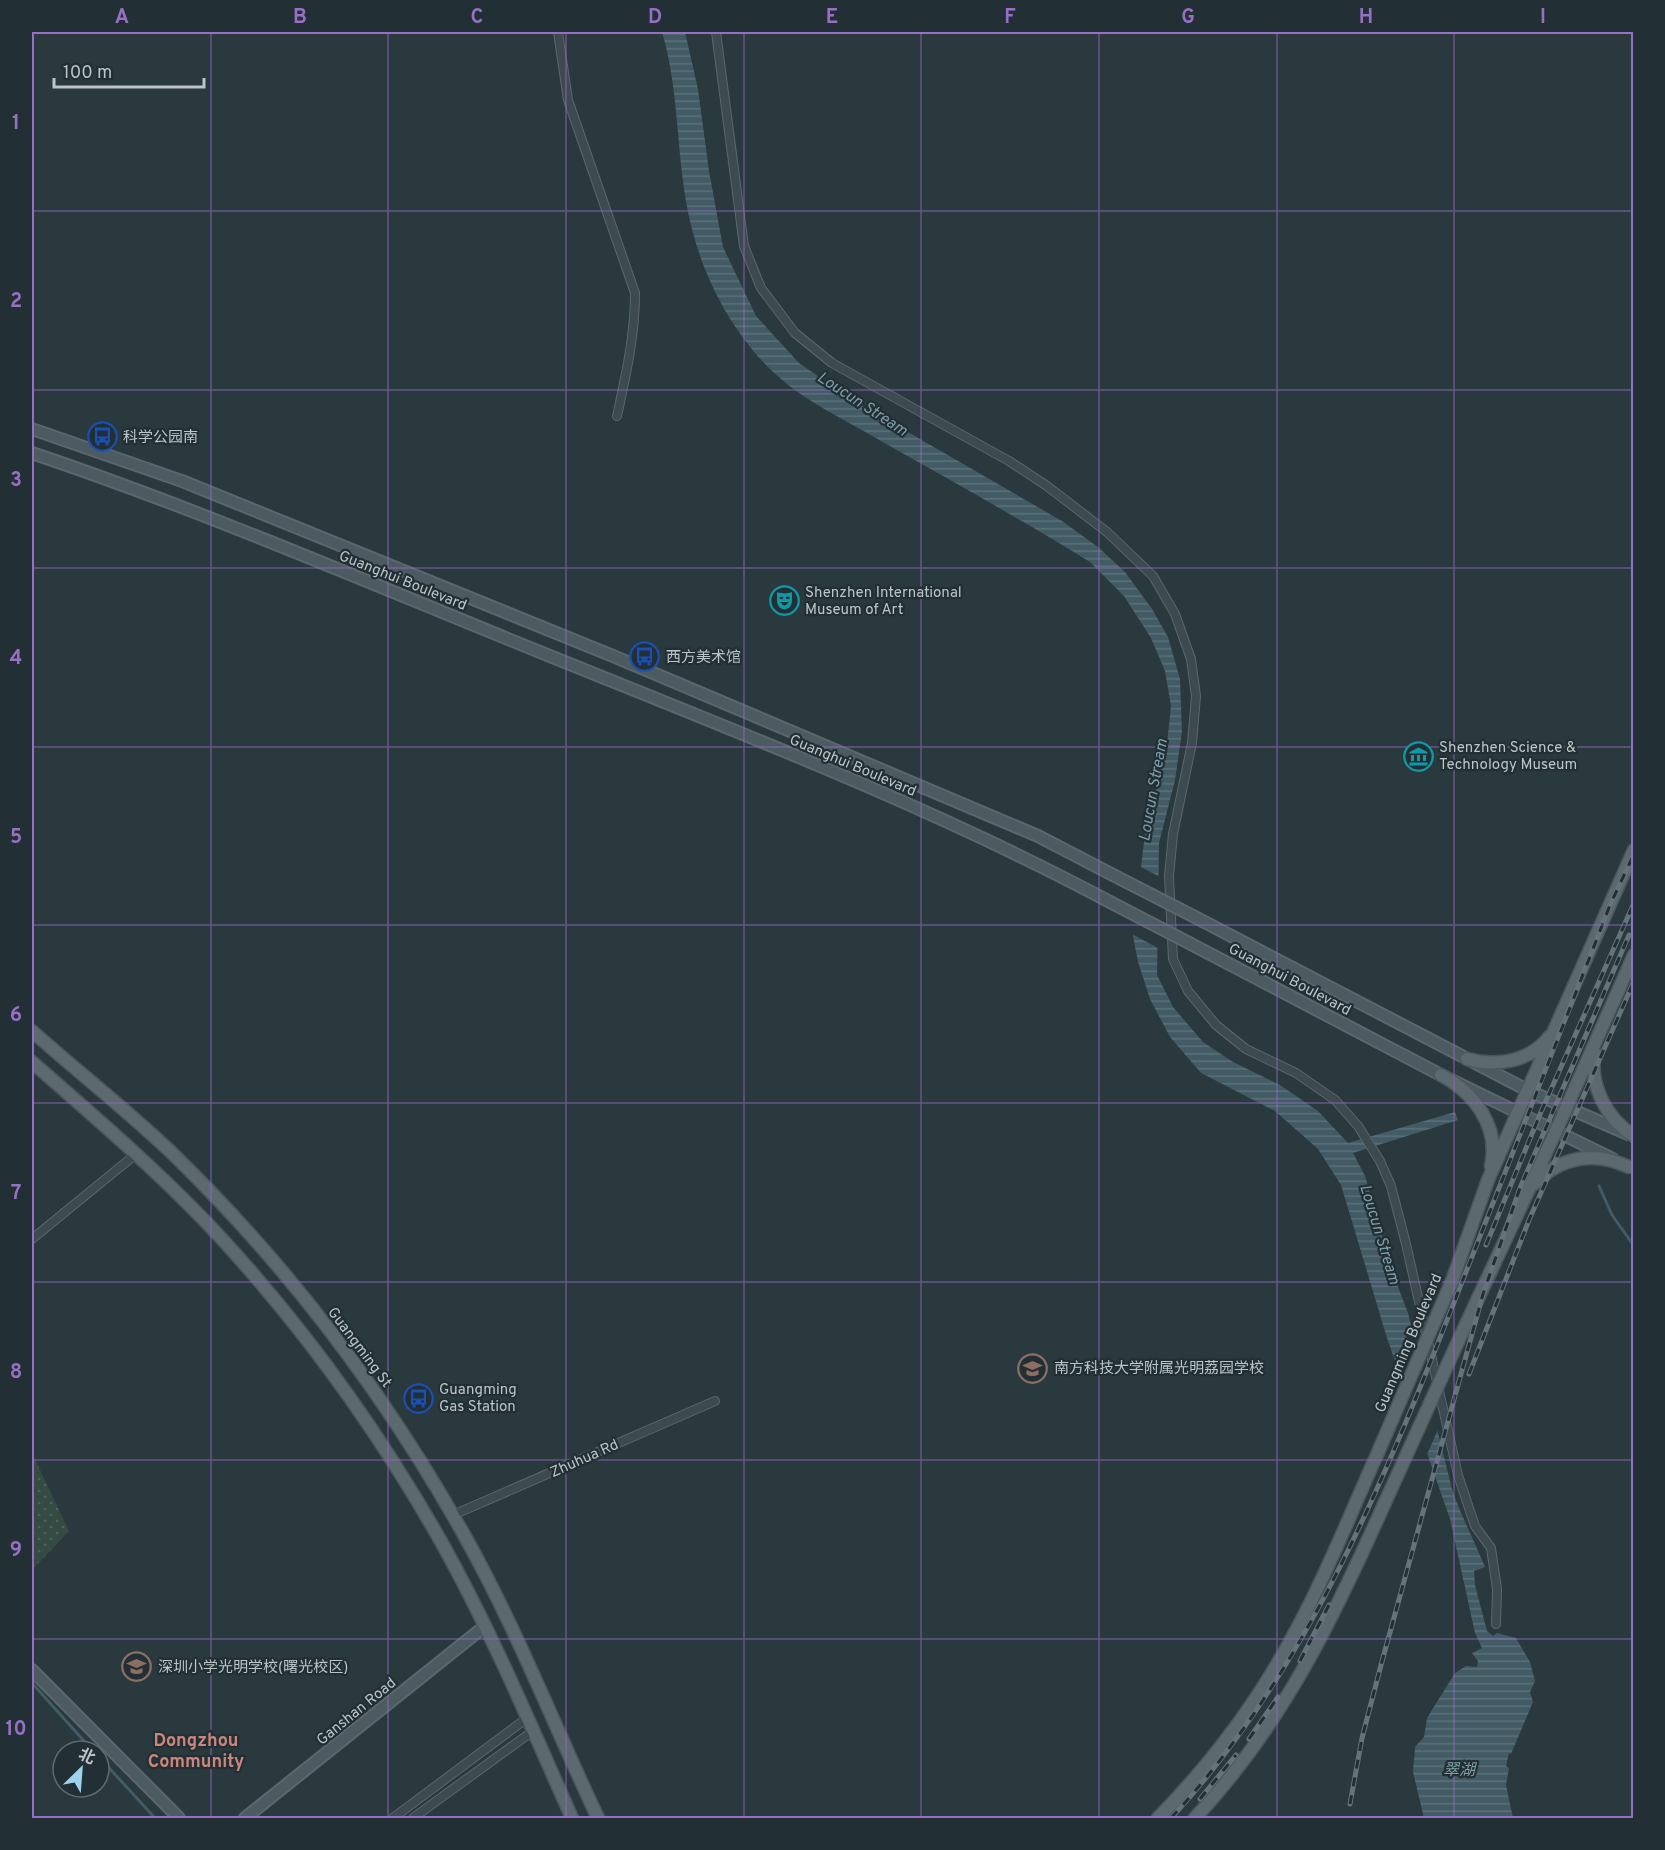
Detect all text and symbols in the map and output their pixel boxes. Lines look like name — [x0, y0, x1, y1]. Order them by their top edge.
text: A — [115, 5, 129, 31]
text: B — [293, 5, 307, 31]
text: C — [471, 5, 483, 31]
text: D — [648, 5, 662, 31]
text: E — [826, 5, 838, 31]
text: F — [1004, 5, 1016, 31]
text: G — [1181, 5, 1195, 31]
text: H — [1359, 5, 1373, 31]
text: I — [1540, 5, 1546, 31]
scale bar — [54, 51, 204, 89]
text: 100 m — [63, 62, 112, 85]
text: 1 — [12, 111, 20, 137]
text: 2 — [10, 289, 22, 315]
water label: Loucun Stream — [813, 368, 911, 441]
bus stop icon: 科学公园南 — [86, 421, 118, 453]
place label: 科学公园南 — [123, 429, 198, 448]
text: 3 — [10, 468, 22, 494]
street label: Guanghui Boulevard — [336, 547, 469, 616]
place label: Shenzhen International Museum of Art — [805, 584, 962, 620]
theatre icon: Shenzhen International Museum of Art — [768, 585, 800, 617]
bus stop icon: 西方美术馆 — [629, 641, 661, 673]
text: 4 — [10, 646, 22, 672]
place label: 西方美术馆 — [666, 649, 741, 668]
street label: Guanghui Boulevard — [786, 731, 919, 802]
water label: Loucun Stream — [1135, 738, 1173, 843]
place label: Shenzhen Science & Technology Museum — [1439, 739, 1577, 775]
museum icon: Shenzhen Science & Technology Museum — [1402, 740, 1434, 772]
text: 5 — [10, 825, 22, 851]
street label: Guanghui Boulevard — [1225, 940, 1354, 1021]
text: 6 — [10, 1003, 22, 1029]
text: 7 — [11, 1181, 21, 1207]
water label: Loucun Stream — [1354, 1182, 1404, 1287]
street label: Guangming Boulevard — [1371, 1271, 1447, 1416]
street label: Guangming St — [322, 1304, 395, 1392]
school or university icon: 南方科技大学附属光明荔园学校 — [1017, 1352, 1049, 1384]
place label: 南方科技大学附属光明荔园学校 — [1054, 1359, 1264, 1379]
text: 8 — [10, 1360, 22, 1386]
place label: Guangming Gas Station — [439, 1381, 517, 1417]
bus stop icon: Guangming Gas Station — [402, 1382, 434, 1414]
street label: Zhuhua Rd — [547, 1436, 622, 1483]
text: 9 — [10, 1538, 22, 1564]
school or university icon: 深圳小学光明学校(曙光校区) — [121, 1651, 153, 1683]
place label: 深圳小学光明学校(曙光校区) — [158, 1658, 348, 1678]
street label: Ganshan Road — [313, 1674, 401, 1750]
text: 10 — [5, 1717, 27, 1743]
district label: Dongzhou Community — [148, 1730, 244, 1774]
north arrow — [51, 1739, 111, 1799]
text: 北 — [75, 1745, 98, 1770]
water label: 翠湖 — [1443, 1761, 1478, 1781]

